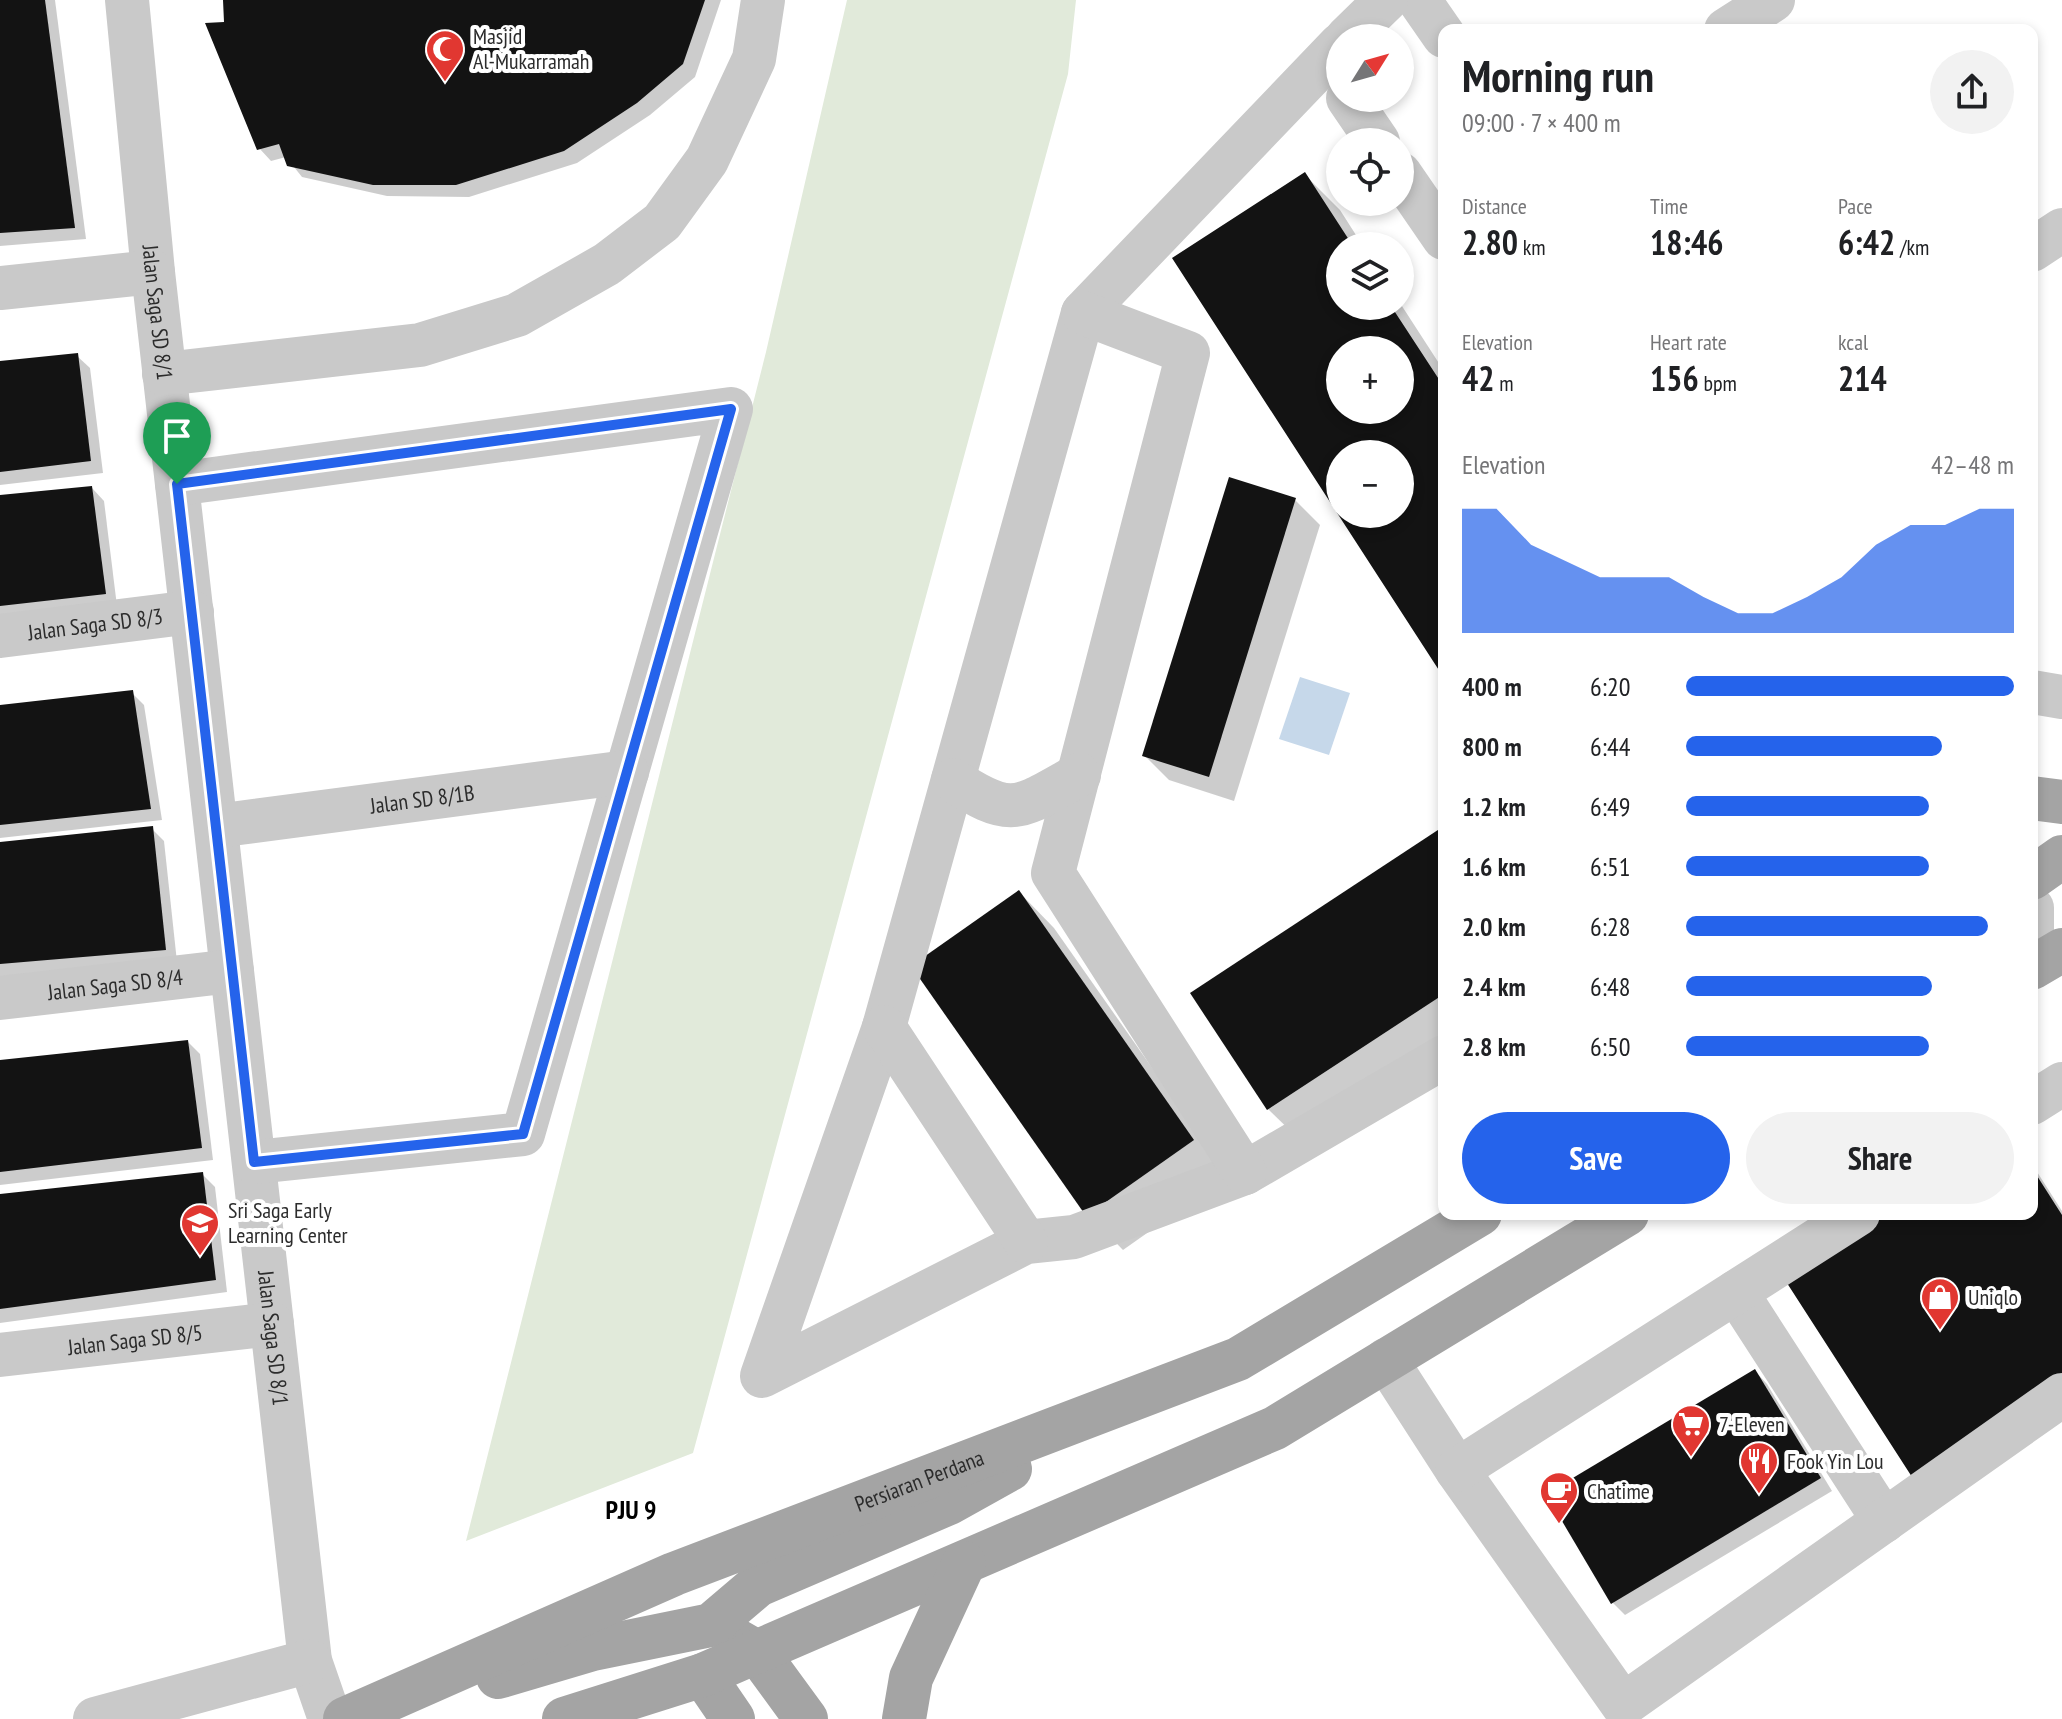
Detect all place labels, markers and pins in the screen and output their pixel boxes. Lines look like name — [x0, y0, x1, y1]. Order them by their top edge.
place label: Masjid Al-Mukarramah — [473, 22, 590, 75]
mosque icon: Masjid Al-Mukarramah — [424, 28, 466, 83]
pin — [143, 402, 211, 484]
place label: Sri Saga Early Learning Center — [228, 1196, 348, 1249]
school or university icon: Sri Saga Early Learning Center — [179, 1202, 221, 1257]
shop icon: Uniqlo — [1919, 1276, 1961, 1331]
place label: Uniqlo — [1968, 1283, 2018, 1311]
supermarket icon: 7-Eleven — [1670, 1403, 1712, 1458]
place label: 7-Eleven — [1719, 1410, 1785, 1438]
restaurant icon: Fook Yin Lou — [1738, 1440, 1780, 1495]
place label: Fook Yin Lou — [1787, 1447, 1884, 1475]
cafe icon: Chatime — [1538, 1470, 1580, 1525]
place label: Chatime — [1587, 1477, 1650, 1505]

